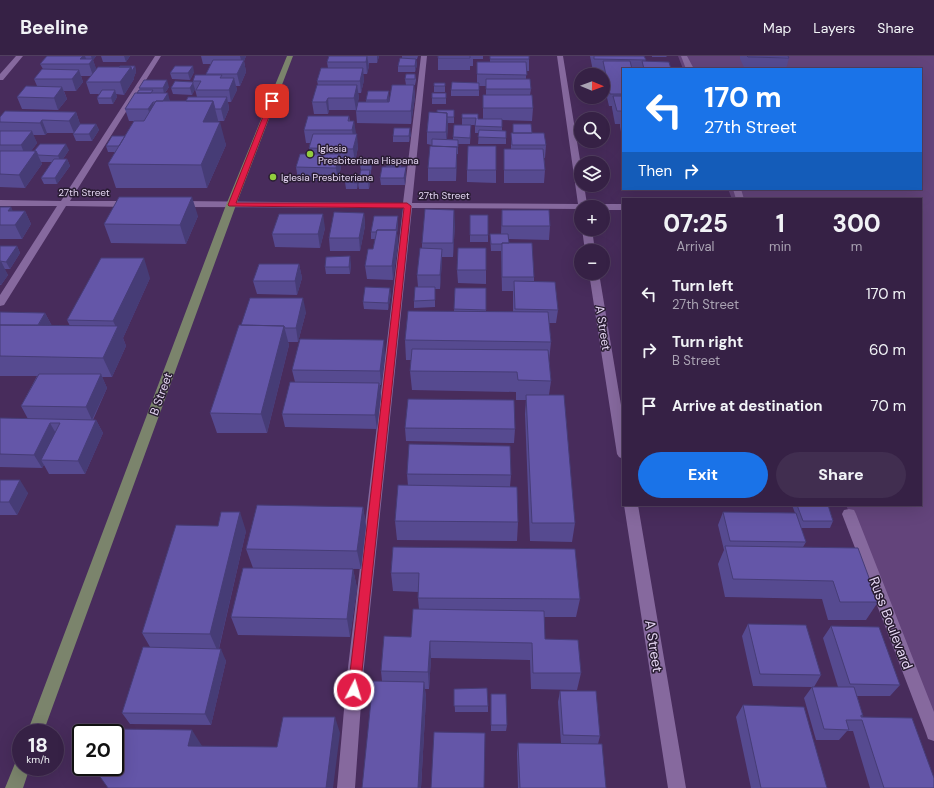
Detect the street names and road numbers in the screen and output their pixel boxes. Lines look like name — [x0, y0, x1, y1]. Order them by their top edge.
street label: 27th Street — [58, 186, 110, 199]
street label: 27th Street — [418, 189, 470, 202]
street label: A Street — [592, 304, 614, 352]
street label: B Street — [146, 370, 176, 418]
street label: Russ Boulevard — [865, 574, 917, 672]
street label: A Street — [641, 619, 667, 673]

